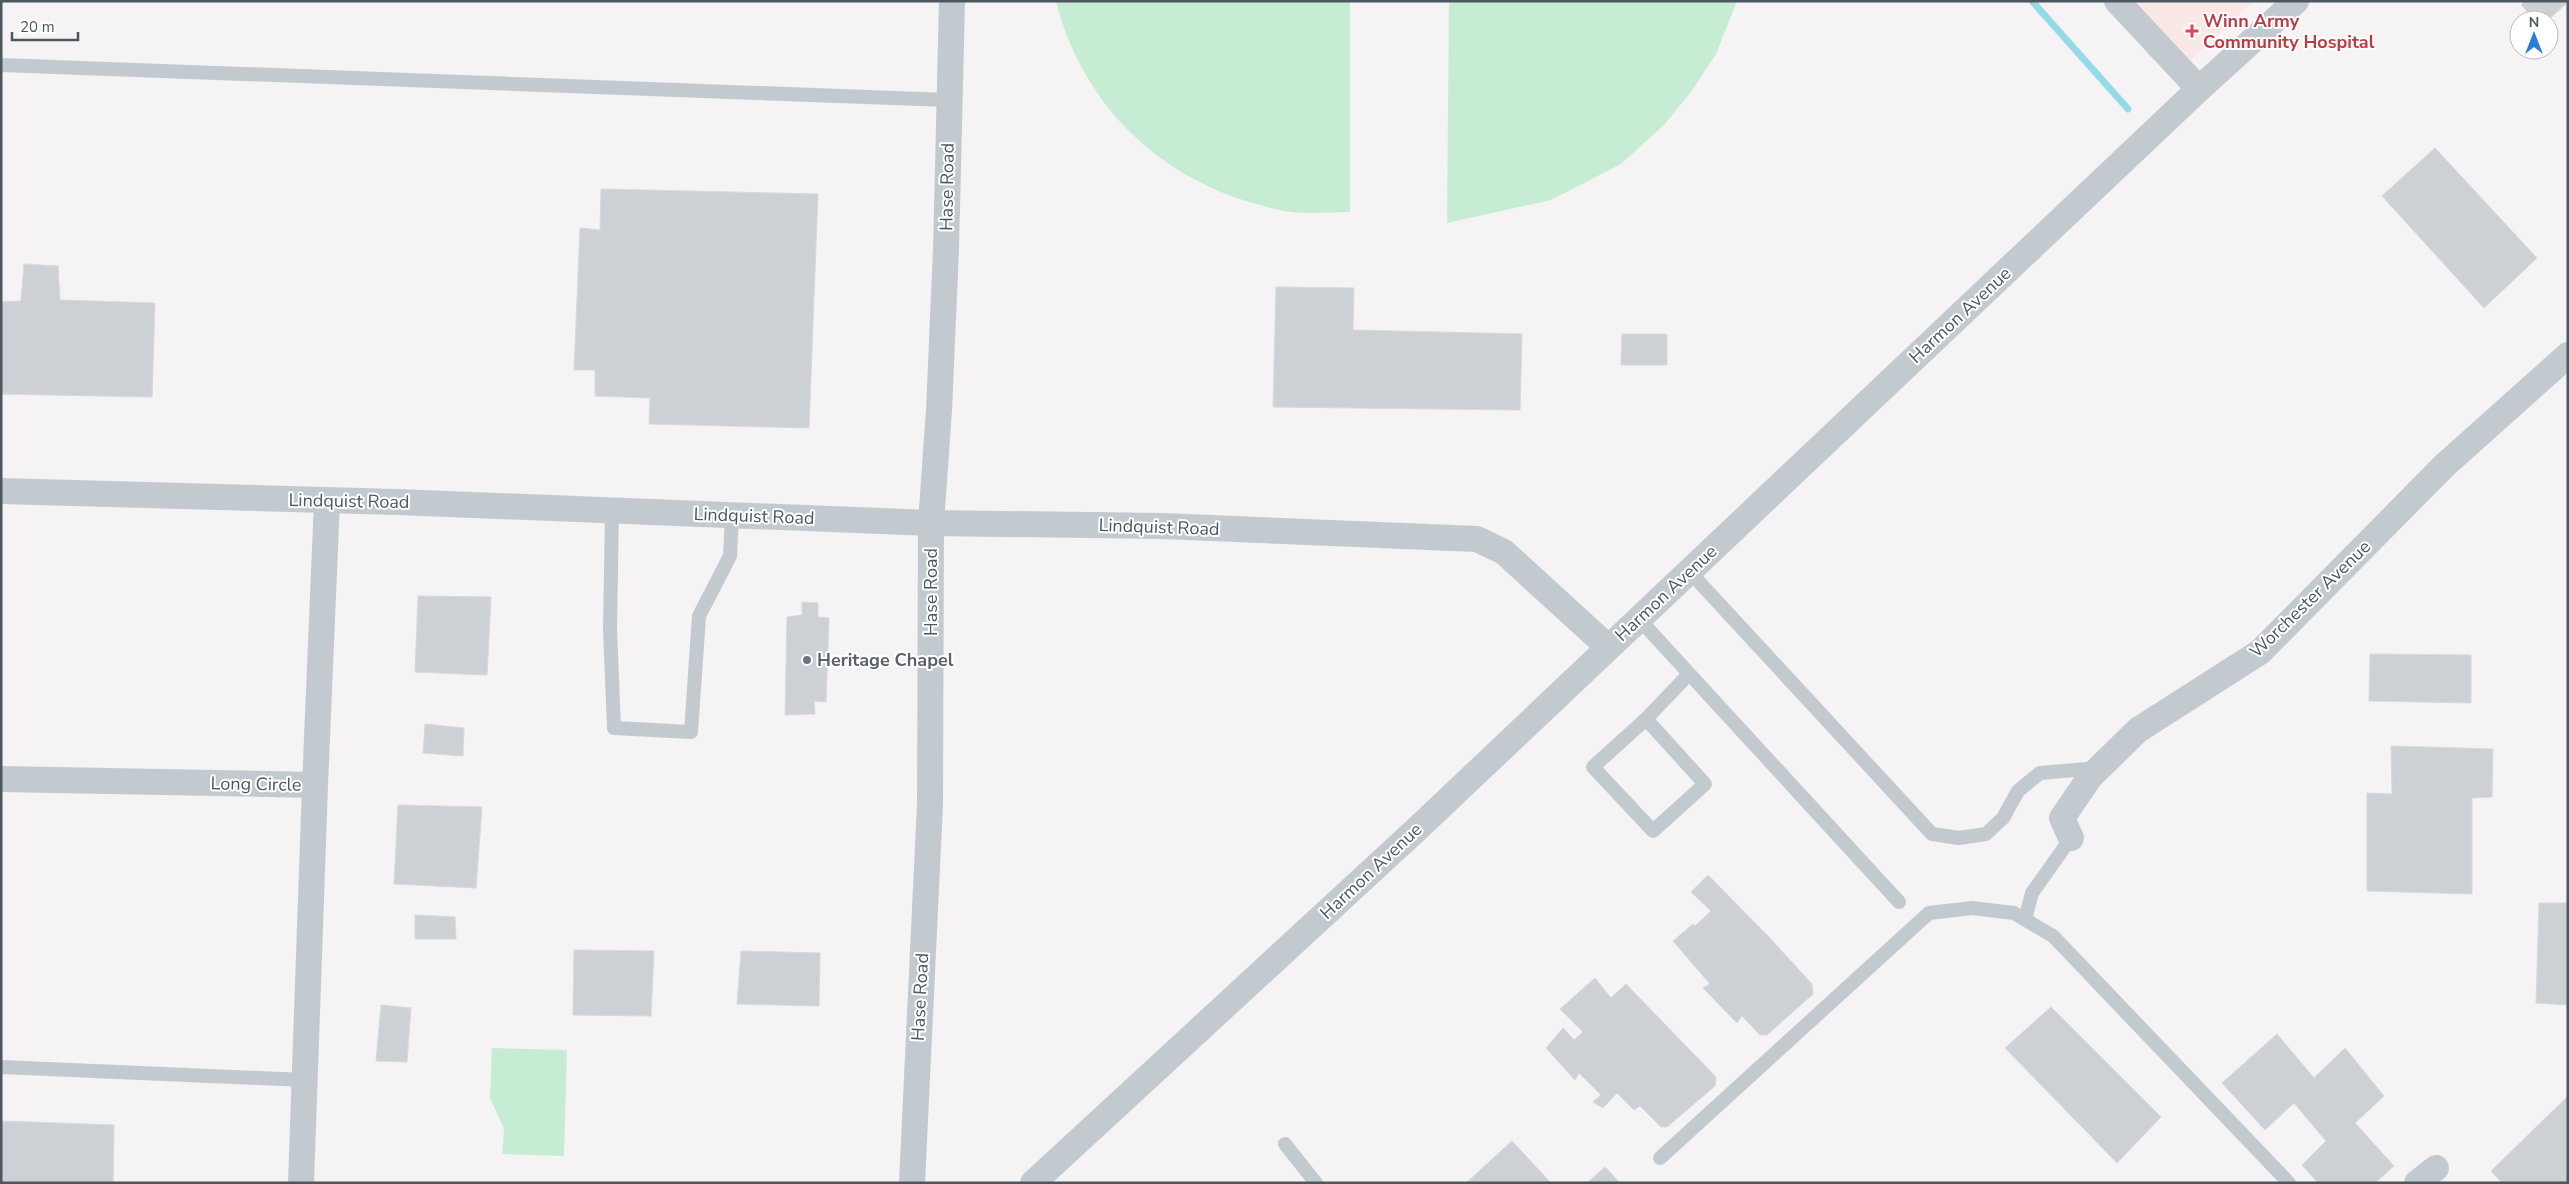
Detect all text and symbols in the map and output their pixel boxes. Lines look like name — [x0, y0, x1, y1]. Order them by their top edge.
place label: Winn Army Community Hospital — [2203, 9, 2375, 54]
scale bar — [12, 10, 79, 42]
north arrow — [2509, 10, 2559, 60]
text: N — [2529, 13, 2539, 32]
text: 20 m — [20, 17, 55, 37]
marker: Winn Army Community Hospital — [2185, 24, 2199, 38]
street label: Hase Road — [934, 143, 960, 231]
street label: Harmon Avenue — [1904, 261, 2016, 369]
street label: Lindquist Road — [288, 488, 410, 514]
street label: Lindquist Road — [693, 502, 815, 530]
street label: Lindquist Road — [1098, 513, 1220, 541]
street label: Worchester Avenue — [2244, 535, 2376, 663]
street label: Harmon Avenue — [1610, 539, 1722, 647]
street label: Hase Road — [919, 548, 943, 636]
place label: Heritage Chapel — [817, 648, 954, 672]
marker: Heritage Chapel — [801, 654, 813, 666]
street label: Long Circle — [210, 771, 302, 797]
street label: Harmon Avenue — [1315, 817, 1427, 925]
street label: Hase Road — [906, 952, 934, 1042]

